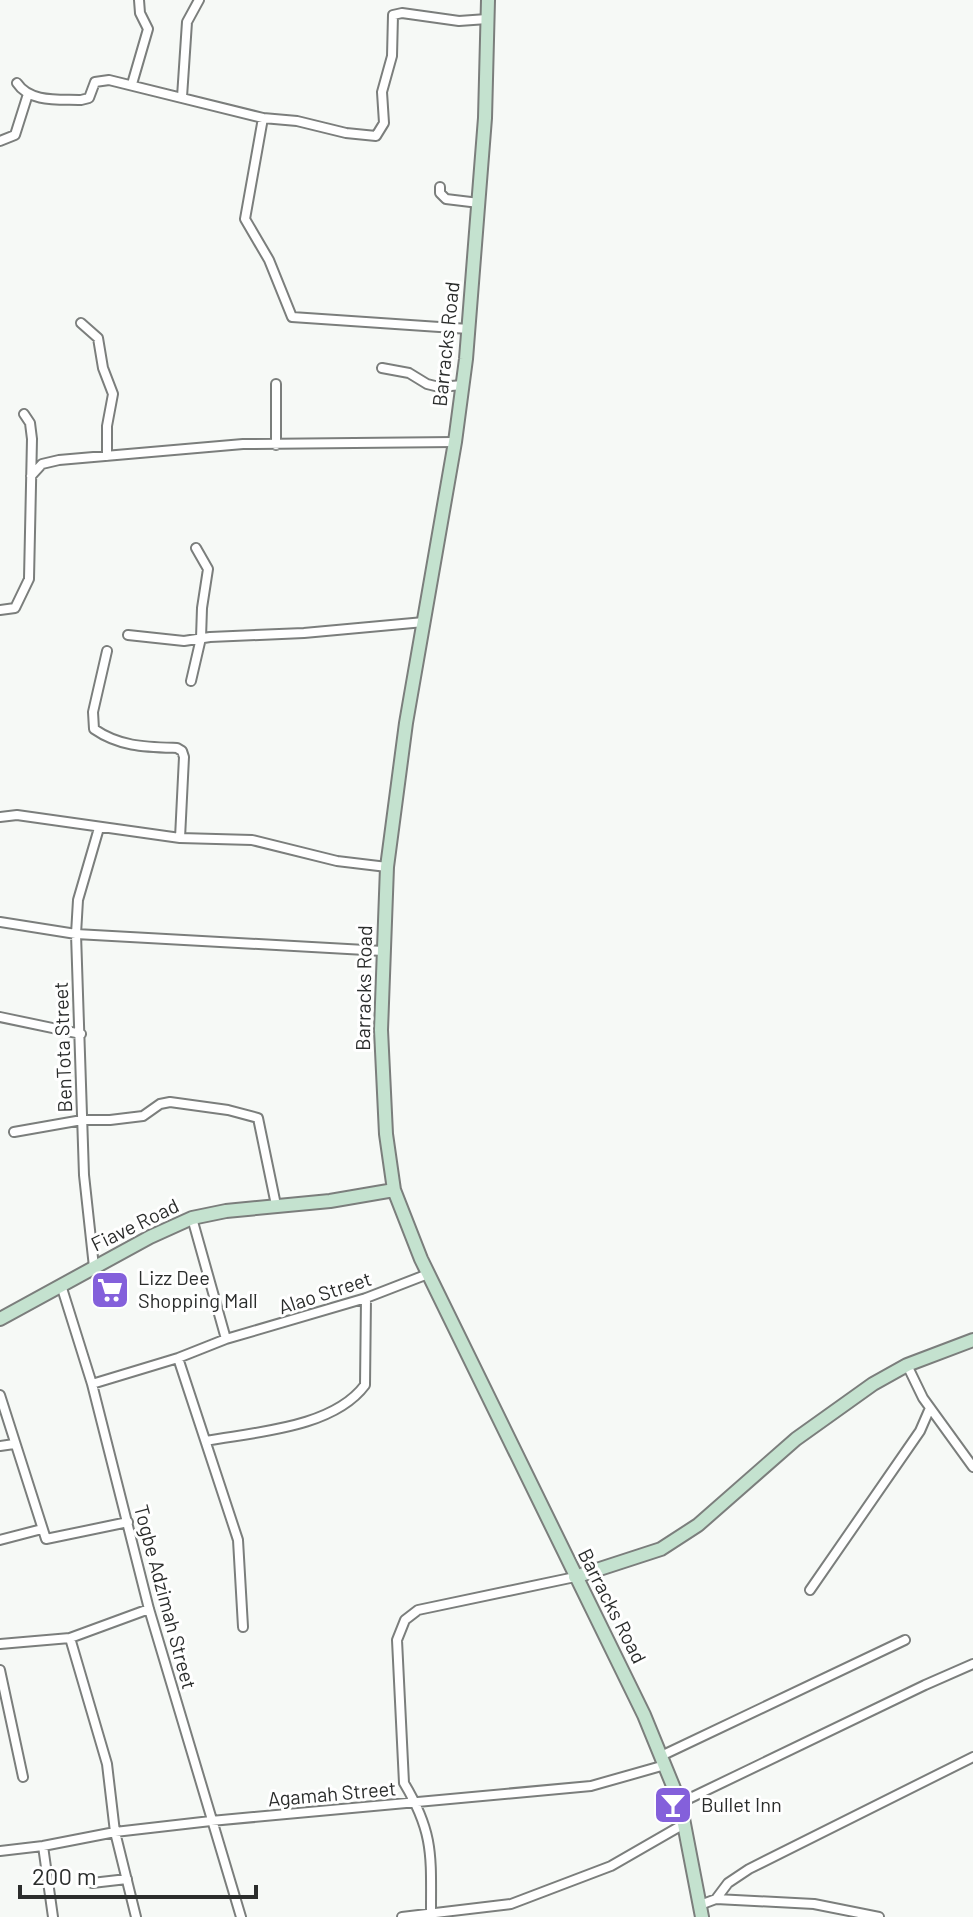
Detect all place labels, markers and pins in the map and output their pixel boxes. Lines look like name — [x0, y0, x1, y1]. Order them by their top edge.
place label: Lizz Dee Shopping Mall — [138, 1265, 258, 1312]
supermarket icon: Lizz Dee Shopping Mall — [89, 1269, 131, 1311]
bar icon: Bullet Inn — [652, 1784, 694, 1826]
place label: Bullet Inn — [701, 1792, 782, 1816]

